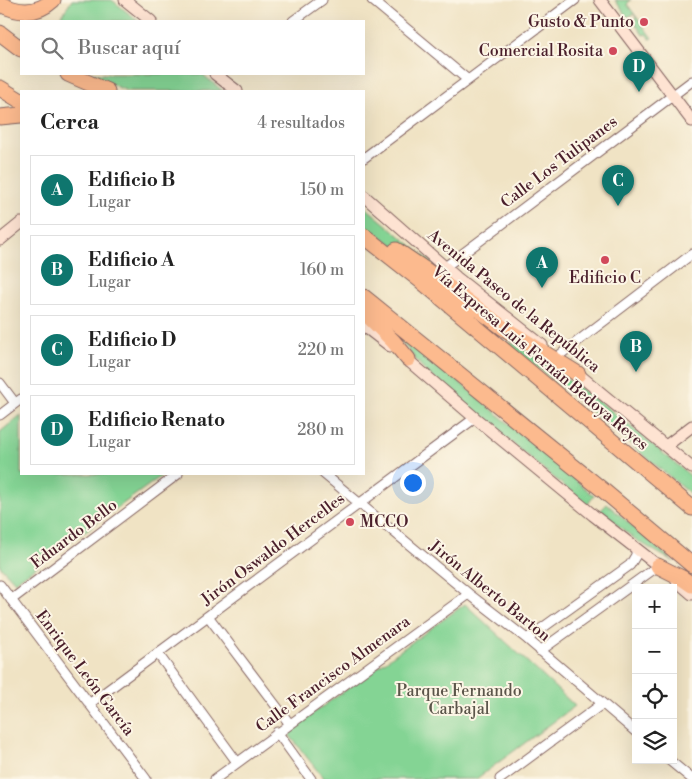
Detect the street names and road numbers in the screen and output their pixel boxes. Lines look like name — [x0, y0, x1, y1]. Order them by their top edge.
street label: Calle Los Tulipanes — [497, 112, 621, 212]
street label: Avenida Paseo de la República — [424, 226, 604, 376]
street label: Vía Expresa Luis Fernán Bedoya Reyes — [428, 262, 652, 454]
street label: Jirón Oswaldo Hercelles — [196, 488, 349, 610]
street label: Eduardo Bello — [27, 495, 121, 573]
street label: Jirón Alberto Barton — [425, 535, 555, 646]
street label: Enrique León García — [31, 606, 139, 740]
street label: Calle Francisco Almenara — [252, 611, 415, 737]

